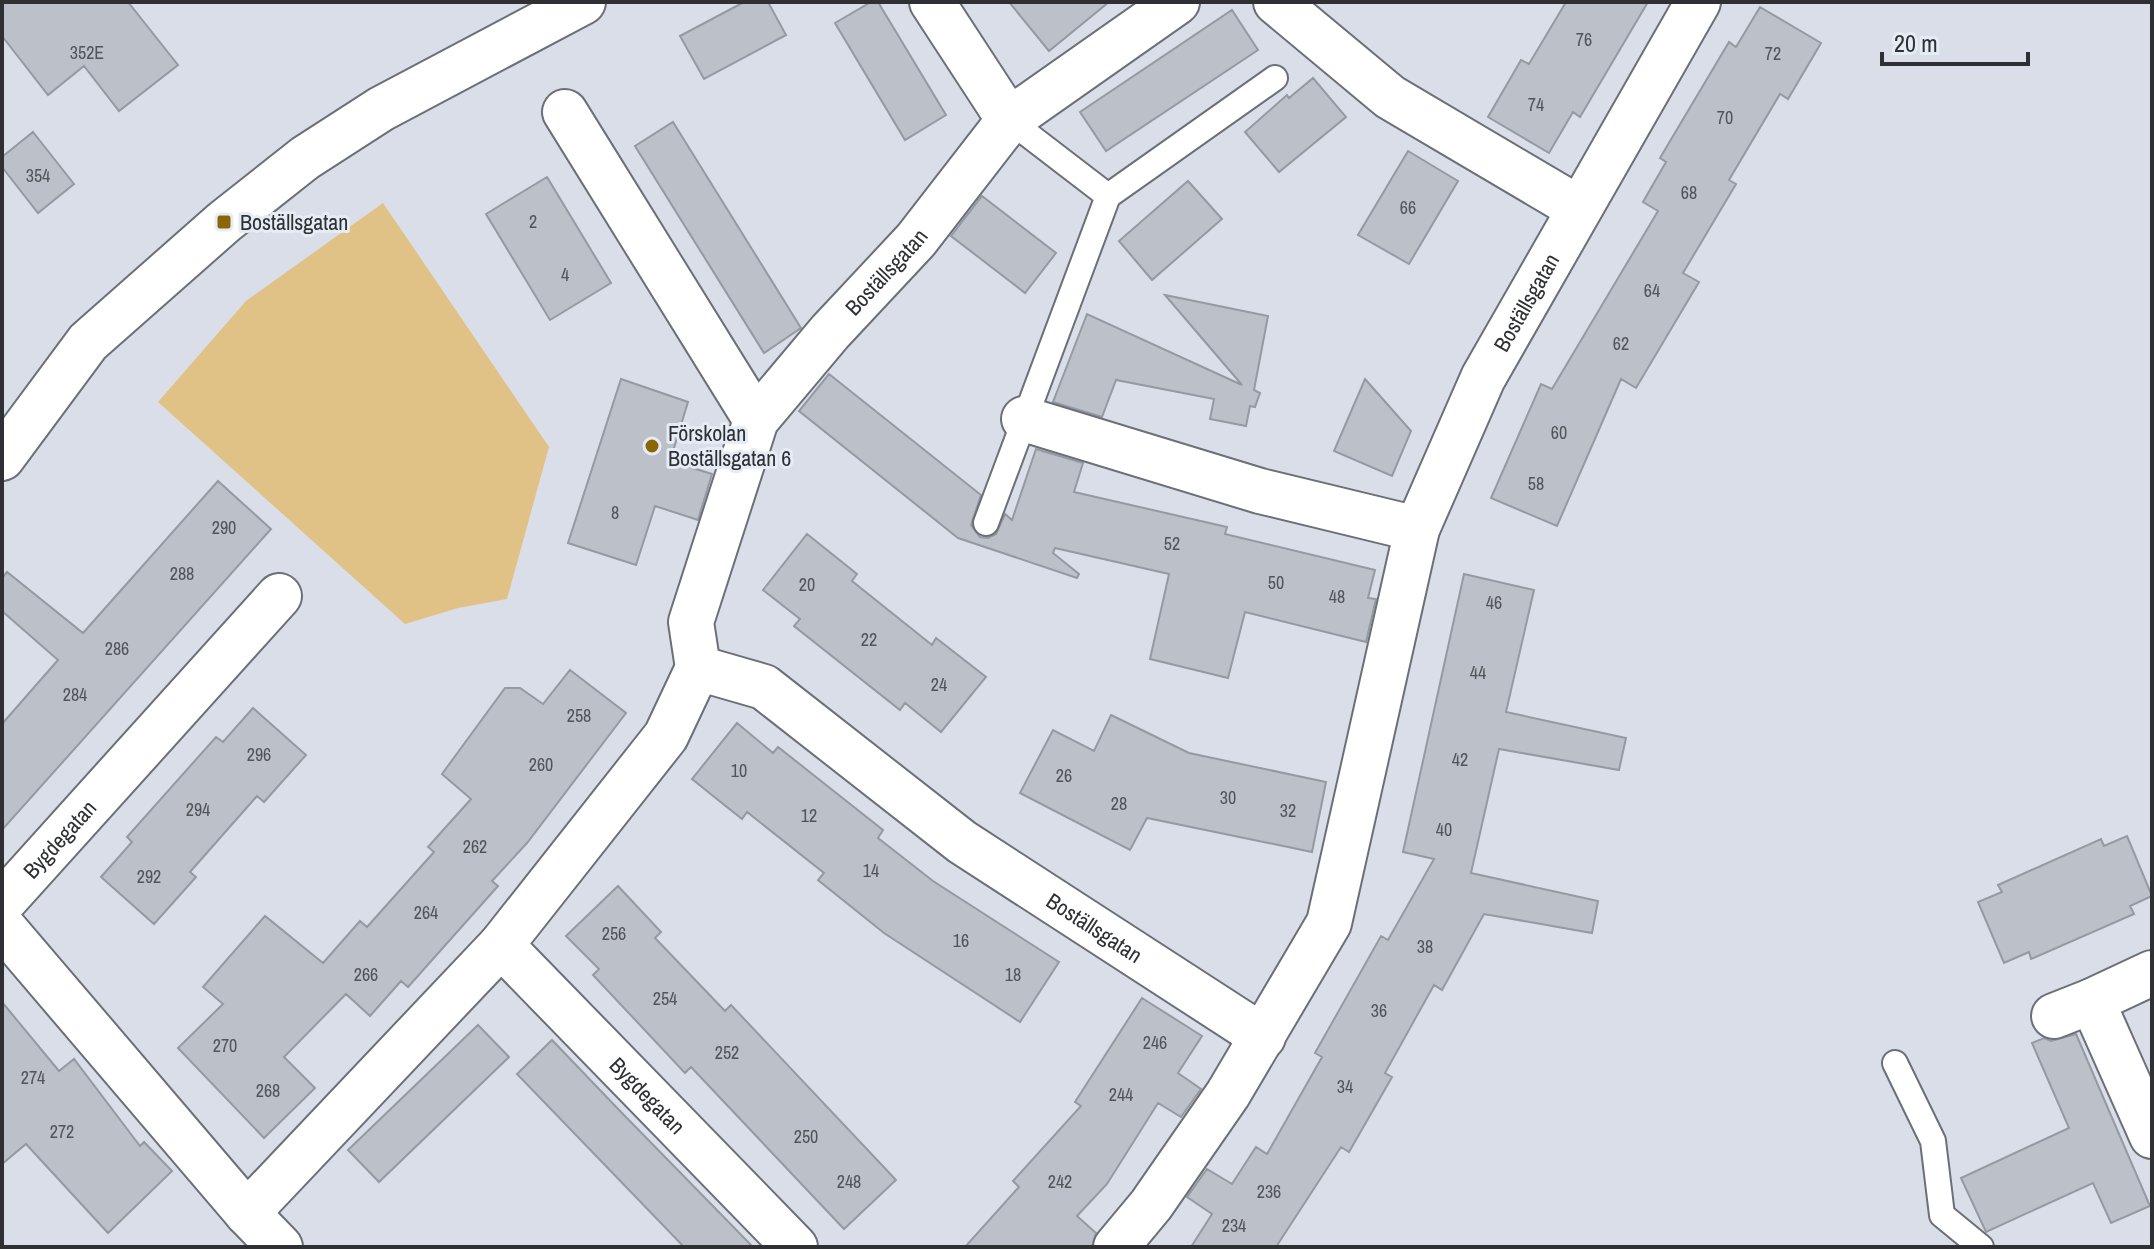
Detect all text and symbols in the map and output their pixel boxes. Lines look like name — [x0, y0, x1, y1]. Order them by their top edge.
scale bar — [1882, 16, 2028, 66]
house number: 76 — [1576, 27, 1592, 52]
text: 20 m — [1894, 27, 1938, 59]
house number: 352E — [70, 40, 104, 65]
house number: 72 — [1765, 41, 1781, 66]
house number: 74 — [1528, 92, 1544, 117]
house number: 70 — [1717, 105, 1733, 130]
house number: 354 — [26, 163, 50, 188]
house number: 68 — [1681, 180, 1697, 205]
house number: 66 — [1400, 195, 1416, 220]
place label: Boställsgatan — [240, 207, 348, 237]
house number: 2 — [529, 209, 537, 234]
marker: Boställsgatan — [215, 213, 233, 231]
street label: Boställsgatan — [838, 222, 934, 322]
street label: Boställsgatan — [1486, 248, 1566, 357]
house number: 4 — [561, 262, 569, 287]
house number: 64 — [1644, 278, 1660, 303]
house number: 62 — [1613, 331, 1629, 356]
place label: Förskolan Boställsgatan 6 — [668, 418, 791, 473]
house number: 60 — [1551, 420, 1567, 445]
marker: Förskolan Boställsgatan 6 — [643, 437, 661, 455]
house number: 58 — [1528, 471, 1544, 496]
house number: 8 — [611, 500, 619, 525]
house number: 290 — [212, 515, 236, 540]
house number: 52 — [1164, 531, 1180, 556]
house number: 288 — [170, 561, 194, 586]
house number: 50 — [1268, 570, 1284, 595]
house number: 20 — [799, 572, 815, 597]
house number: 48 — [1329, 584, 1345, 609]
house number: 46 — [1486, 590, 1502, 615]
house number: 22 — [861, 627, 877, 652]
house number: 286 — [105, 636, 129, 661]
house number: 44 — [1470, 660, 1486, 685]
house number: 24 — [931, 672, 947, 697]
house number: 284 — [63, 682, 87, 707]
house number: 258 — [567, 703, 591, 728]
house number: 296 — [247, 742, 271, 767]
house number: 42 — [1452, 747, 1468, 772]
house number: 260 — [529, 752, 553, 777]
house number: 10 — [731, 758, 747, 783]
house number: 26 — [1056, 763, 1072, 788]
house number: 30 — [1220, 785, 1236, 810]
house number: 28 — [1111, 791, 1127, 816]
street label: Bygdegatan — [16, 793, 103, 885]
house number: 294 — [186, 797, 210, 822]
house number: 32 — [1280, 798, 1296, 823]
house number: 12 — [801, 803, 817, 828]
house number: 40 — [1436, 817, 1452, 842]
house number: 262 — [463, 834, 487, 859]
house number: 14 — [863, 858, 879, 883]
house number: 292 — [137, 864, 161, 889]
street label: Boställsgatan — [1041, 886, 1148, 970]
house number: 264 — [414, 900, 438, 925]
house number: 256 — [602, 921, 626, 946]
house number: 16 — [953, 928, 969, 953]
house number: 38 — [1417, 934, 1433, 959]
house number: 266 — [354, 962, 378, 987]
house number: 18 — [1005, 962, 1021, 987]
house number: 254 — [653, 986, 677, 1011]
house number: 36 — [1371, 998, 1387, 1023]
house number: 246 — [1143, 1030, 1167, 1055]
house number: 270 — [213, 1033, 237, 1058]
house number: 252 — [715, 1040, 739, 1065]
street label: Bygdegatan — [603, 1050, 692, 1140]
house number: 274 — [21, 1065, 45, 1090]
house number: 34 — [1337, 1074, 1353, 1099]
house number: 268 — [256, 1078, 280, 1103]
house number: 244 — [1109, 1082, 1133, 1107]
house number: 272 — [50, 1119, 74, 1144]
house number: 250 — [794, 1124, 818, 1149]
house number: 248 — [837, 1169, 861, 1194]
house number: 242 — [1048, 1169, 1072, 1194]
house number: 236 — [1257, 1179, 1281, 1204]
house number: 234 — [1222, 1213, 1246, 1238]

